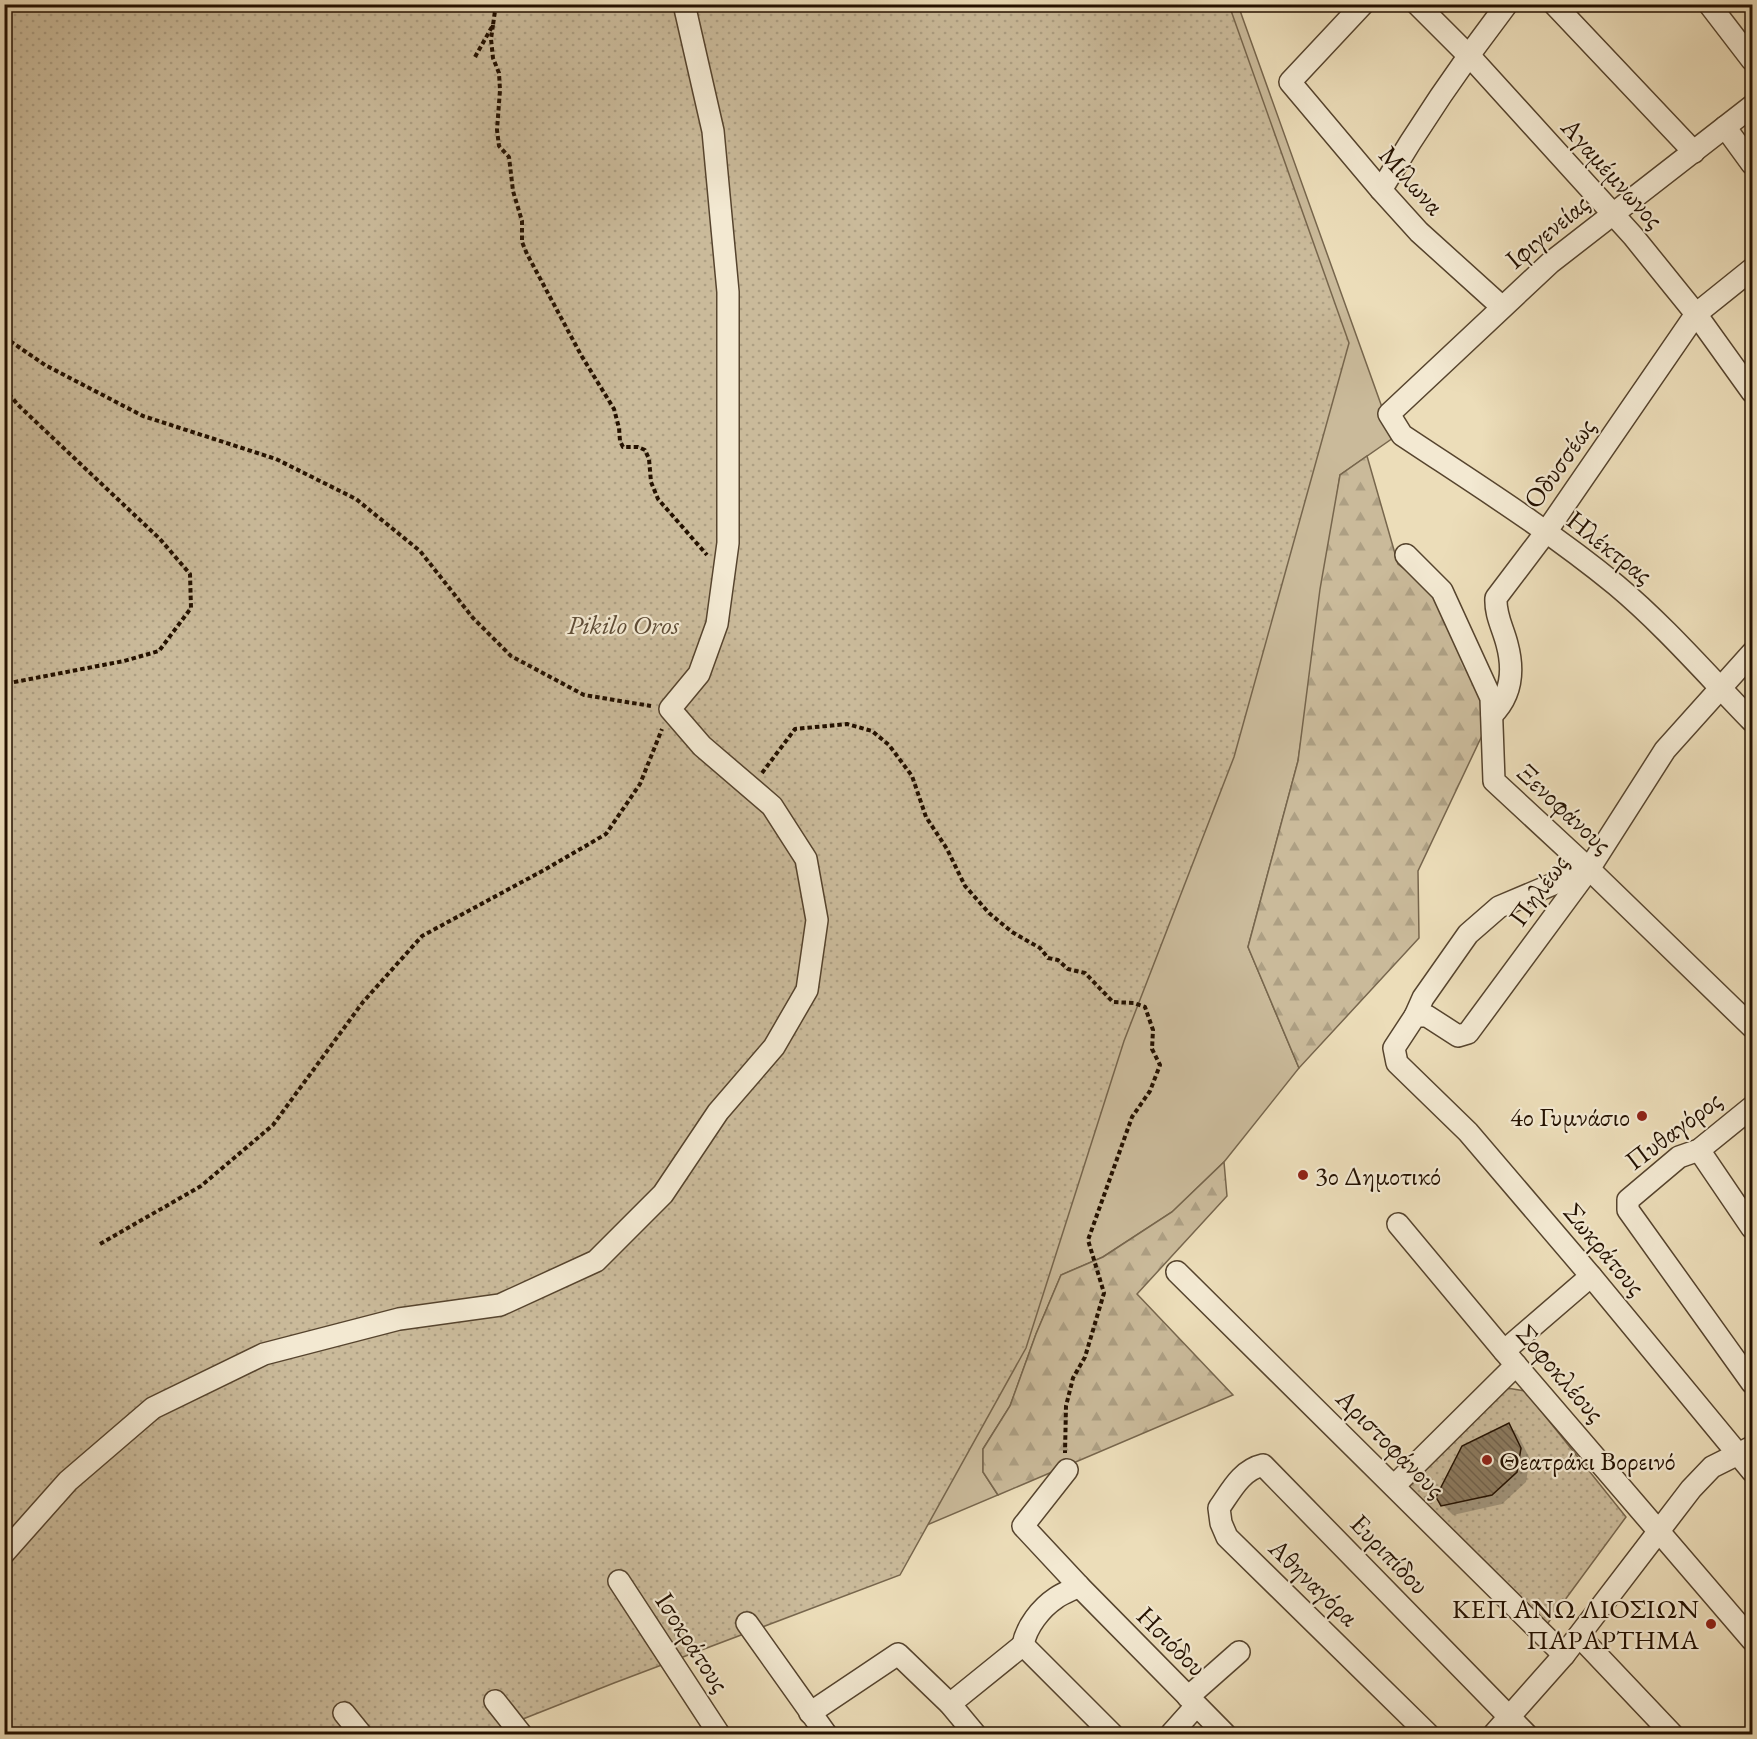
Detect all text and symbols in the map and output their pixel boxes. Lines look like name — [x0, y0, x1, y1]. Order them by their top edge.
street label: Αγαμέμνωνος — [1553, 109, 1672, 236]
street label: Μίλωνα — [1372, 138, 1453, 223]
street label: Ιφιγενείας — [1498, 186, 1596, 276]
street label: Οδυσσέως — [1515, 411, 1603, 515]
street label: Ηλέκτρας — [1560, 502, 1660, 592]
park label: Pikilo Oros — [567, 607, 680, 642]
street label: Ξενοφάνους — [1510, 755, 1620, 861]
street label: Πηλέως — [1500, 847, 1576, 933]
street label: Πυθαγόρος — [1618, 1082, 1728, 1178]
place label: 4ο Γυμνάσιο — [1510, 1099, 1630, 1134]
marker: 4ο Γυμνάσιο — [1635, 1109, 1649, 1123]
place label: 3ο Δημοτικό — [1315, 1158, 1441, 1193]
marker: 3ο Δημοτικό — [1296, 1168, 1310, 1182]
street label: Σωκράτους — [1556, 1195, 1654, 1303]
street label: Σοφοκλέους — [1509, 1317, 1613, 1429]
street label: Αριστοφάνους — [1328, 1380, 1453, 1505]
place label: Θεατράκι Βορεινό — [1499, 1443, 1676, 1478]
marker: Θεατράκι Βορεινό — [1480, 1453, 1494, 1467]
street label: Ευριπίδου — [1343, 1506, 1437, 1602]
street label: Αθηναγόρα — [1261, 1530, 1367, 1634]
street label: Ισοκράτους — [648, 1585, 738, 1699]
place label: ΚΕΠ ΑΝΩ ΛΙΟΣΙΩΝ ΠΑΡΑΡΤΗΜΑ — [1452, 1591, 1700, 1657]
street label: Ησιόδου — [1129, 1598, 1215, 1684]
marker: ΚΕΠ ΑΝΩ ΛΙΟΣΙΩΝ ΠΑΡΑΡΤΗΜΑ — [1704, 1617, 1718, 1631]

